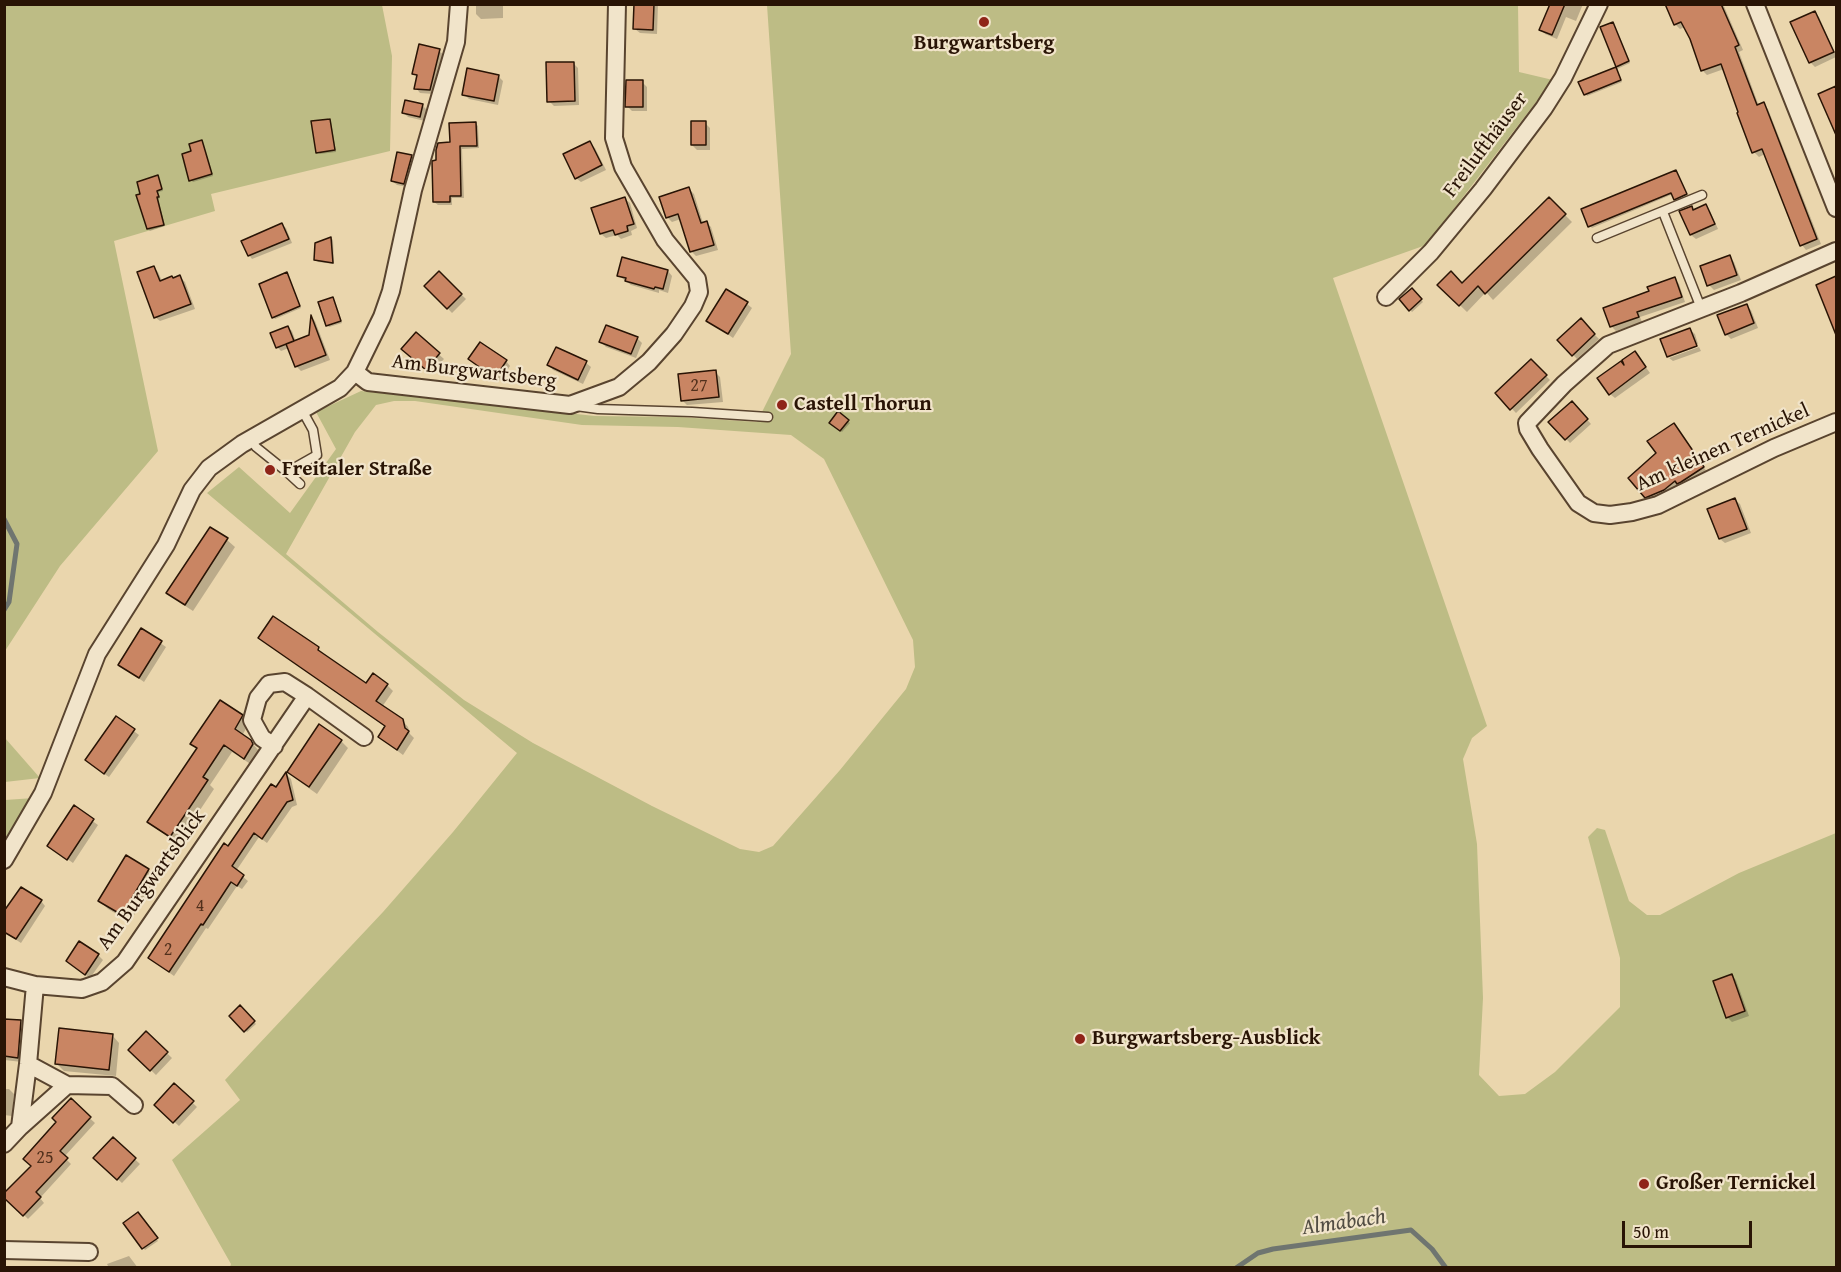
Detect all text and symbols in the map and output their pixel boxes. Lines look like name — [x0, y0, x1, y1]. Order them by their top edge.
marker: Burgwartsberg — [977, 15, 991, 29]
place label: Burgwartsberg — [914, 31, 1054, 57]
street label: Freilufthäuser — [1438, 87, 1534, 203]
street label: Am Burgwartsberg — [390, 349, 558, 395]
house number: 27 — [690, 375, 708, 397]
place label: Castell Thorun — [794, 392, 932, 418]
marker: Castell Thorun — [775, 398, 789, 412]
street label: Am kleinen Ternickel — [1632, 398, 1814, 498]
place label: Freitaler Straße — [282, 457, 432, 483]
marker: Freitaler Straße — [263, 463, 277, 477]
street label: Am Burgwartsblick — [92, 805, 212, 955]
house number: 4 — [196, 895, 204, 917]
house number: 2 — [164, 939, 172, 961]
place label: Burgwartsberg-Ausblick — [1092, 1026, 1320, 1052]
marker: Burgwartsberg-Ausblick — [1073, 1032, 1087, 1046]
house number: 25 — [36, 1147, 54, 1169]
place label: Großer Ternickel — [1656, 1171, 1816, 1197]
marker: Großer Ternickel — [1637, 1177, 1651, 1191]
water label: Almabach — [1300, 1204, 1388, 1242]
scale bar — [1625, 1209, 1756, 1247]
text: 50 m — [1633, 1218, 1669, 1245]

